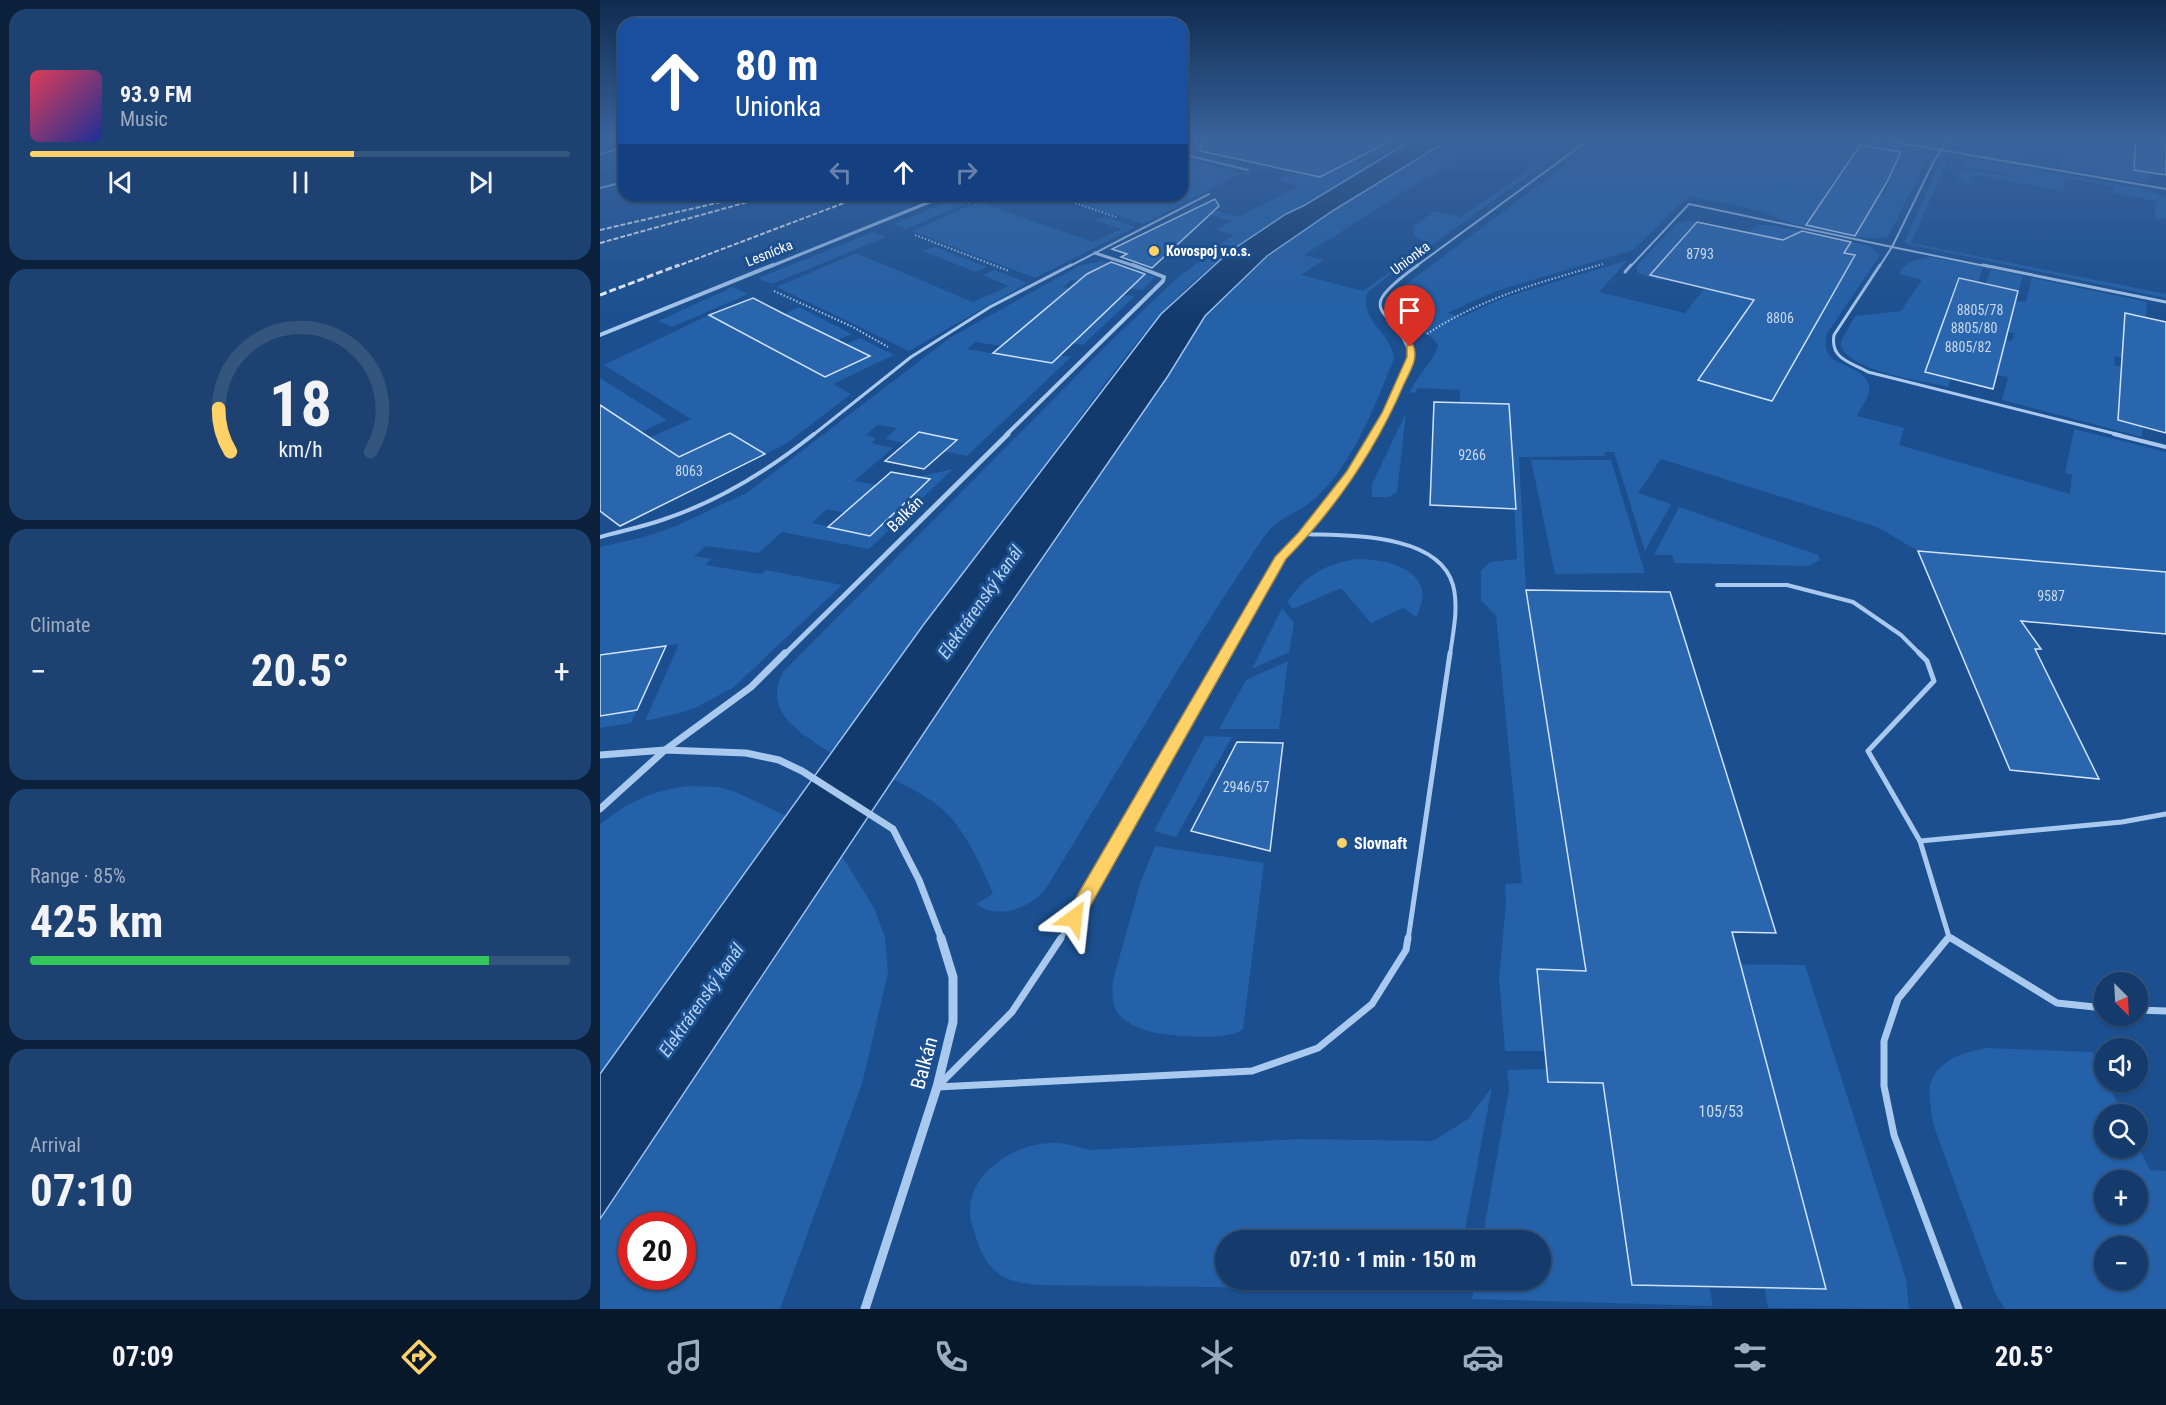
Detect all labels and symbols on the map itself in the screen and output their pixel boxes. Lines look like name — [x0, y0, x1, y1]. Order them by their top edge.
street label: Lesnícka — [743, 236, 795, 270]
street label: Unionka — [1387, 238, 1433, 278]
place label: Kovospoj v.o.s. — [1166, 243, 1251, 259]
marker: Kovospoj v.o.s. — [1147, 244, 1161, 258]
house number: 8793 — [1686, 246, 1714, 262]
pin — [1384, 285, 1435, 347]
house number: 8805/78 — [1957, 302, 2003, 318]
house number: 8806 — [1766, 310, 1794, 326]
house number: 8805/80 — [1951, 320, 1997, 336]
house number: 8805/82 — [1945, 339, 1991, 355]
house number: 9266 — [1458, 447, 1486, 463]
house number: 8063 — [675, 463, 703, 479]
street label: Balkán — [883, 492, 927, 536]
water label: Elektrárenský kanál — [933, 541, 1027, 663]
house number: 9587 — [2037, 588, 2065, 604]
house number: 2946/57 — [1223, 779, 1269, 795]
place label: Slovnaft — [1354, 834, 1407, 853]
marker: Slovnaft — [1335, 836, 1349, 850]
position arrow — [1042, 886, 1106, 950]
water label: Elektrárenský kanál — [654, 939, 748, 1061]
north arrow — [2094, 972, 2148, 1026]
street label: Balkán — [906, 1034, 942, 1092]
house number: 105/53 — [1698, 1102, 1744, 1121]
speed limit sign: 20 — [618, 1212, 696, 1290]

